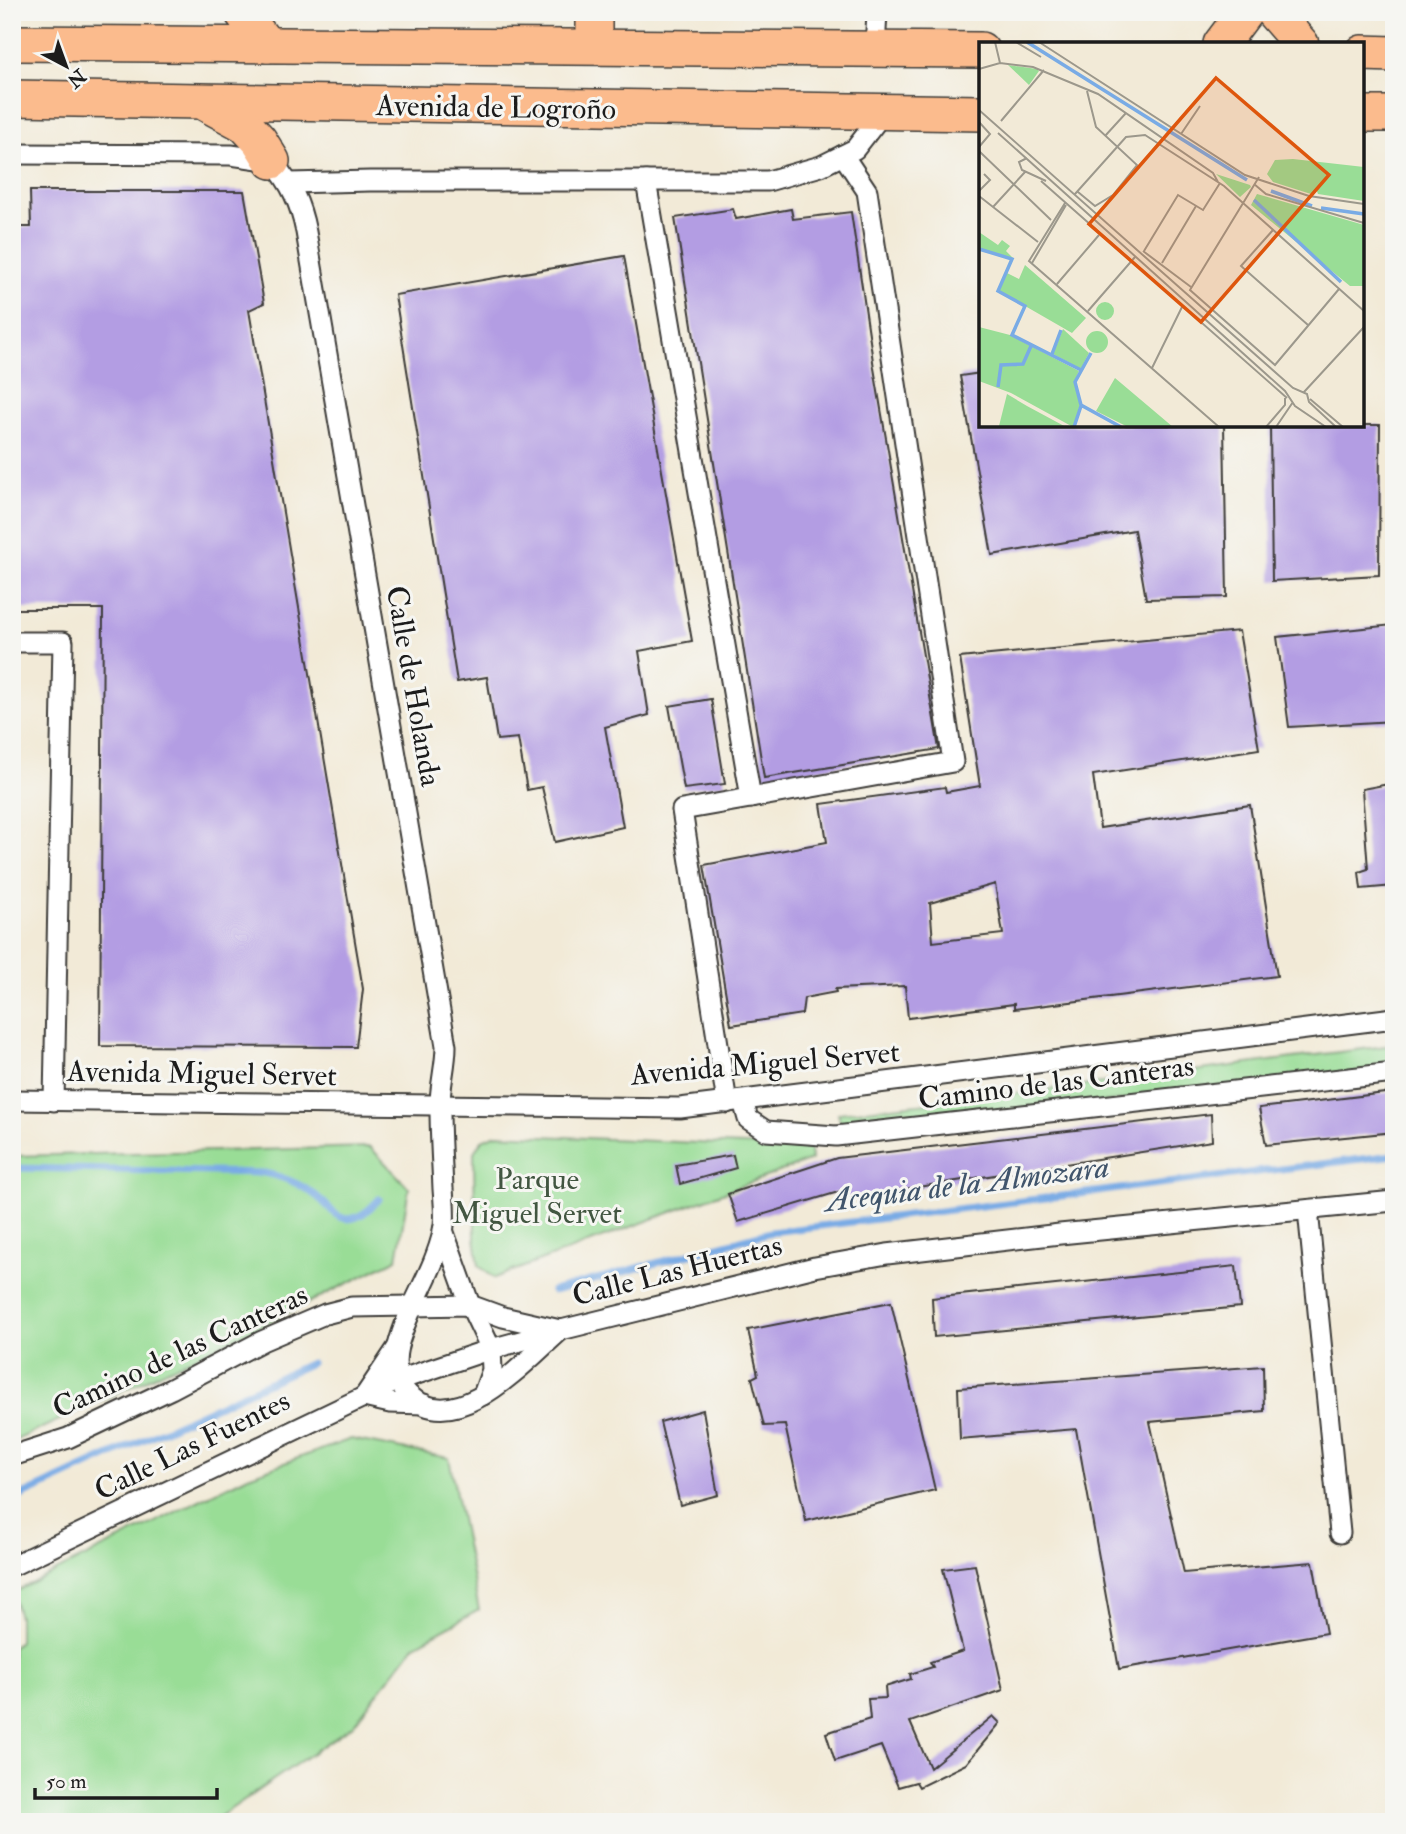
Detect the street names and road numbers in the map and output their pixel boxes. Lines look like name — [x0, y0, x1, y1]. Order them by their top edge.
street label: Avenida de Logroño — [375, 87, 616, 128]
street label: Calle de Holanda — [378, 583, 449, 790]
street label: Avenida Miguel Servet — [628, 1033, 901, 1094]
street label: Camino de las Canteras — [916, 1047, 1196, 1118]
street label: Avenida Miguel Servet — [66, 1053, 338, 1094]
street label: Calle Las Huertas — [568, 1227, 786, 1314]
street label: Camino de las Canteras — [47, 1276, 314, 1427]
street label: Calle Las Fuentes — [88, 1382, 296, 1509]

